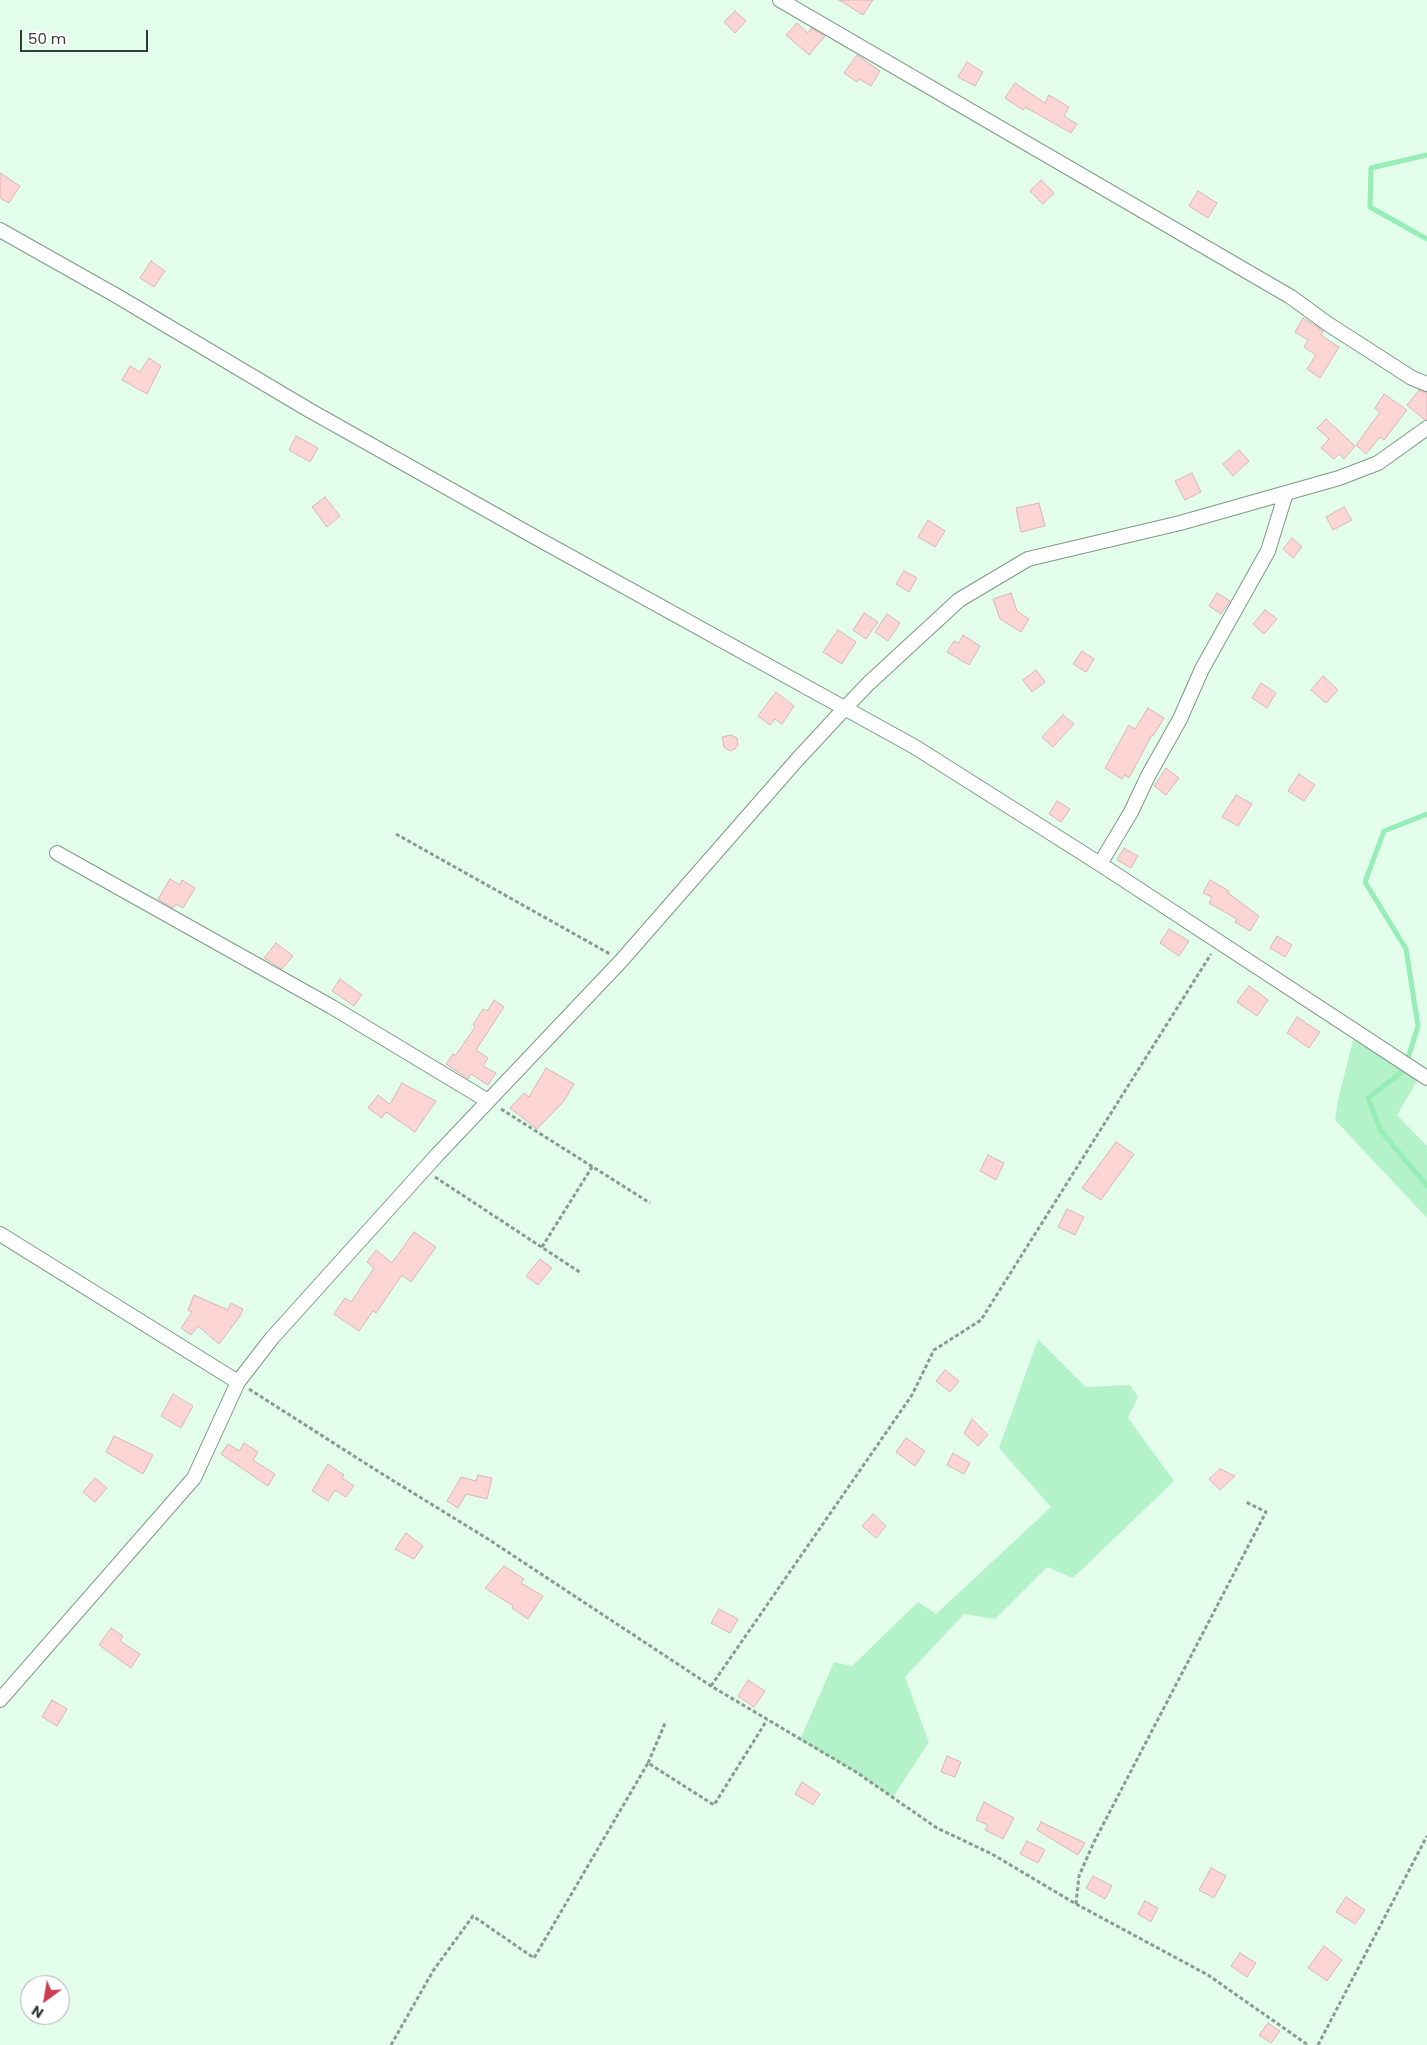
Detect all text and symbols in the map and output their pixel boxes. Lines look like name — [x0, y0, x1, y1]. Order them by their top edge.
scale bar — [22, 20, 150, 52]
text: 50 m — [28, 28, 66, 49]
north arrow — [20, 1975, 70, 2025]
text: N — [28, 2001, 47, 2023]

